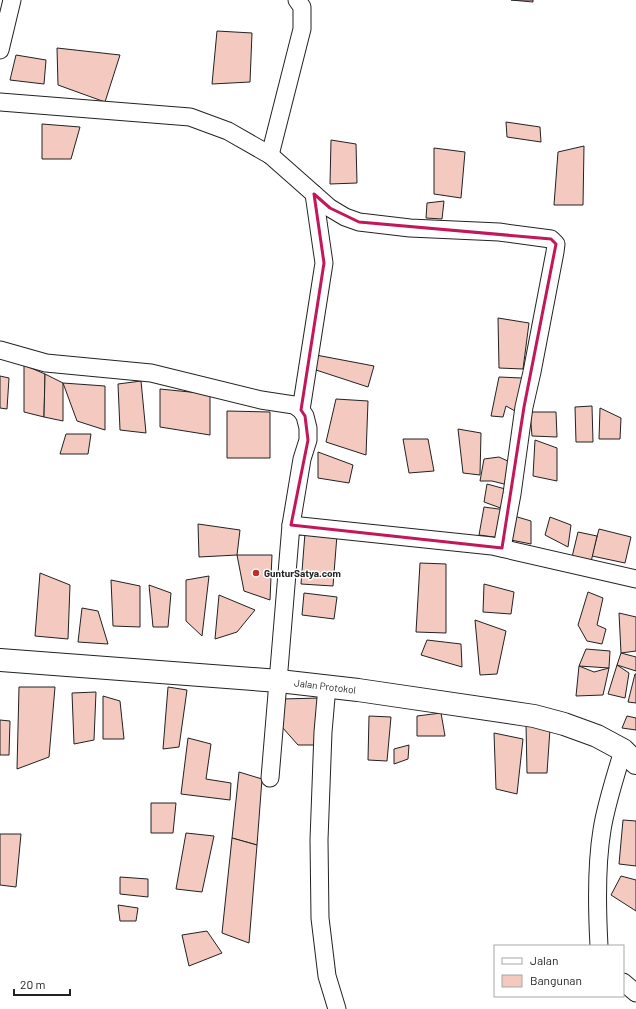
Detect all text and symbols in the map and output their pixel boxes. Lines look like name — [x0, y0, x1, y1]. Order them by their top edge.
place label: GunturSatya.com — [264, 567, 341, 579]
marker: GunturSatya.com — [251, 568, 261, 578]
street label: Jalan Protokol — [293, 676, 357, 696]
legend — [494, 945, 624, 997]
text: Jalan — [530, 953, 558, 967]
scale bar — [14, 971, 70, 997]
text: Bangunan — [530, 973, 582, 987]
text: 20 m — [20, 977, 46, 991]

